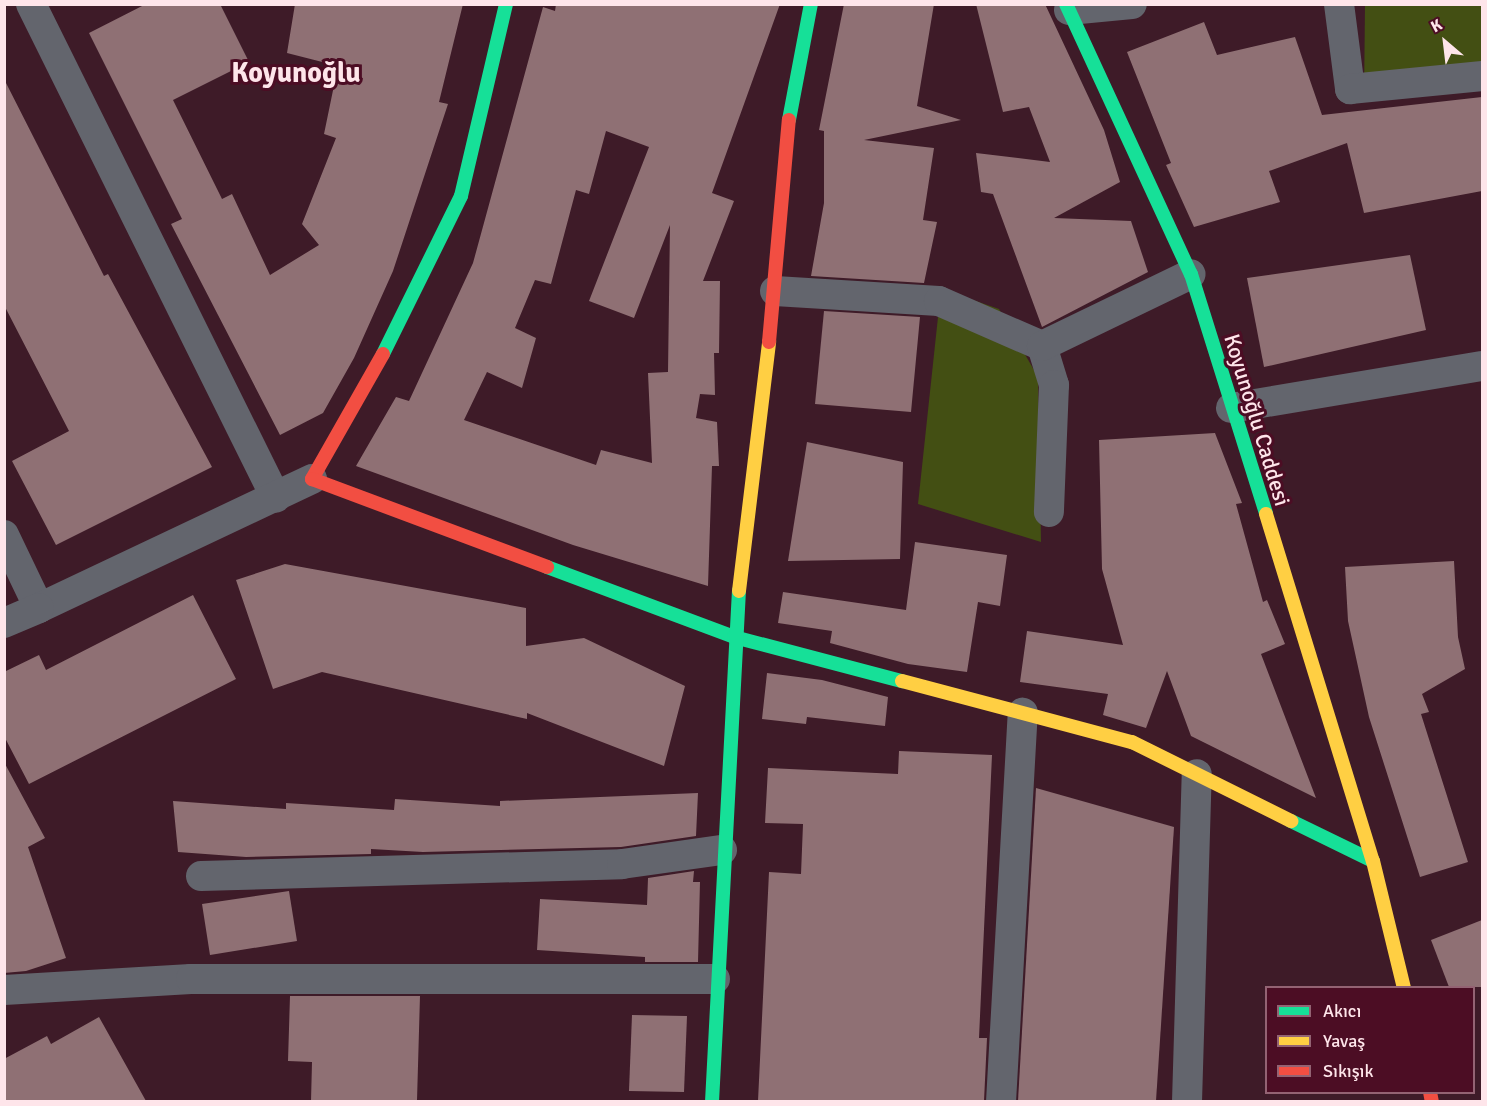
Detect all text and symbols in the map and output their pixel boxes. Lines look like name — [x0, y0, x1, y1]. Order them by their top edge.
north arrow — [1415, 12, 1475, 72]
text: K — [1427, 15, 1446, 37]
district label: Koyunoğlu — [231, 56, 361, 90]
street label: Koyunoğlu Caddesi — [1218, 331, 1296, 509]
legend — [1265, 986, 1475, 1094]
text: Akıcı — [1323, 1000, 1361, 1022]
text: Yavaş — [1323, 1030, 1365, 1052]
text: Sıkışık — [1323, 1060, 1373, 1082]

